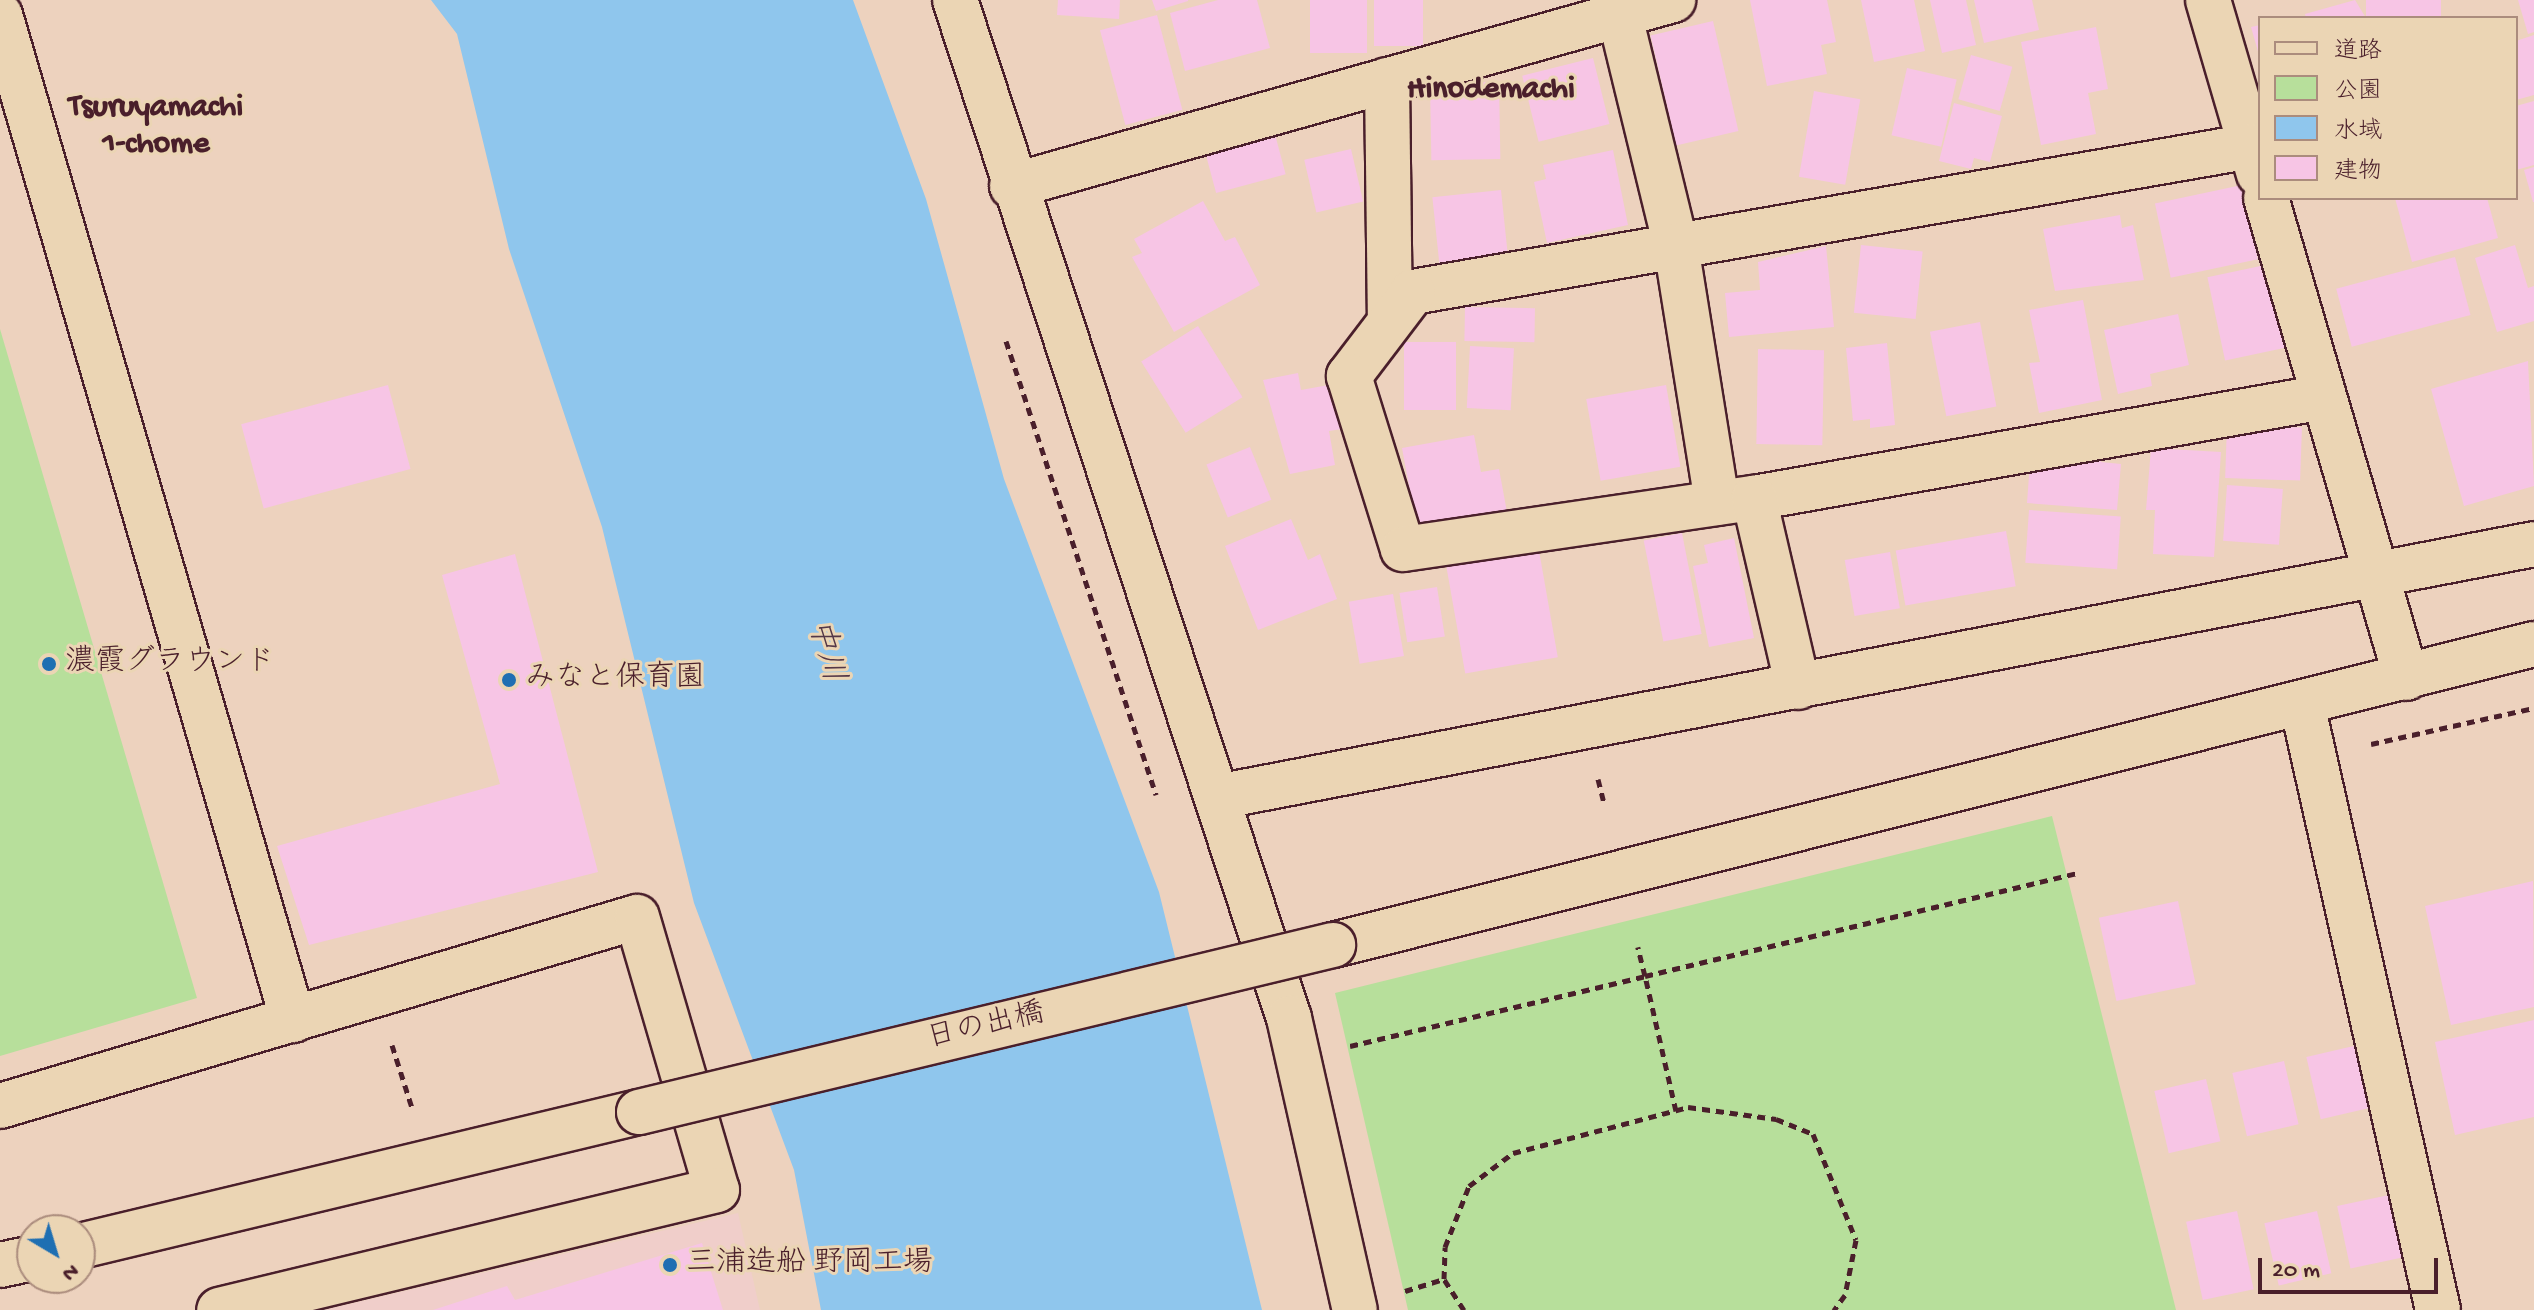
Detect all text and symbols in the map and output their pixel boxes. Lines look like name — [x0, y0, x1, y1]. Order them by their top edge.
legend — [2258, 16, 2518, 200]
text: 道路 — [2334, 38, 2382, 67]
district label: Hinodemachi — [1407, 71, 1575, 109]
text: 公園 — [2334, 78, 2382, 107]
district label: Tsuruyamachi 1-chome — [69, 90, 243, 165]
text: 水域 — [2334, 118, 2382, 147]
text: 建物 — [2334, 158, 2382, 187]
water label: 中川 — [797, 615, 851, 687]
place label: 濃霞グラウンド — [65, 646, 275, 682]
marker: 濃霞グラウンド — [40, 655, 58, 673]
place label: みなと保育園 — [525, 662, 705, 698]
marker: みなと保育園 — [500, 671, 518, 689]
street label: 日の出橋 — [923, 997, 1049, 1059]
north arrow — [16, 1214, 96, 1294]
scale bar — [2262, 1242, 2442, 1292]
place label: 三浦造船 野岡工場 — [686, 1247, 933, 1283]
marker: 三浦造船 野岡工場 — [661, 1256, 679, 1274]
text: N — [56, 1257, 83, 1286]
text: 20 m — [2272, 1257, 2320, 1286]

